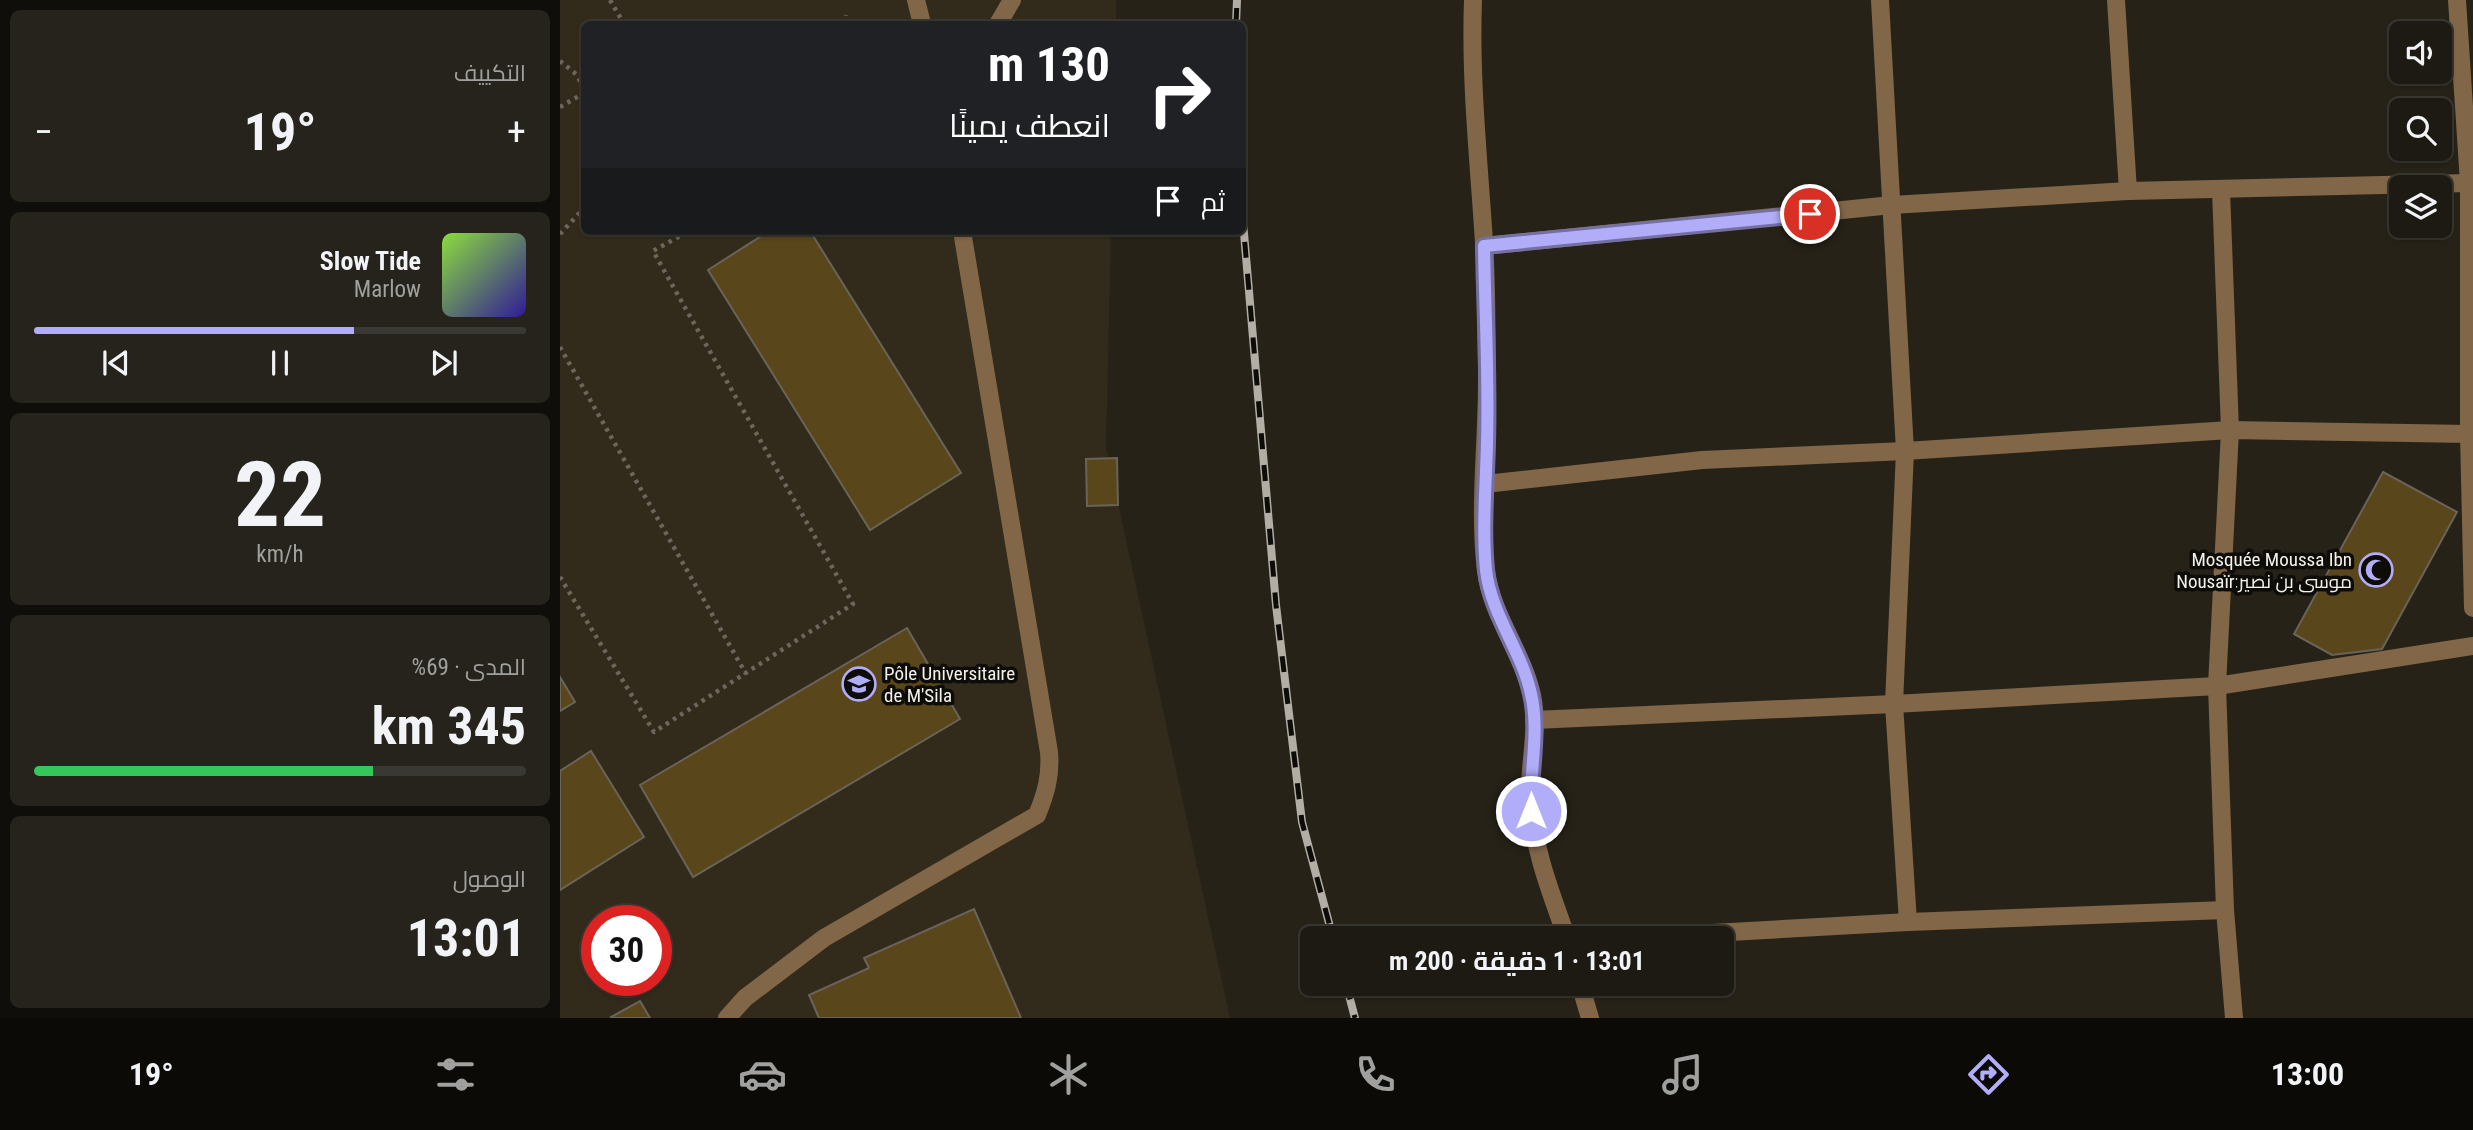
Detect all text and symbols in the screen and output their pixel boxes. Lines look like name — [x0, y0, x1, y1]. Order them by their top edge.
map controls — [2389, 21, 2452, 238]
button: sound — [2389, 21, 2452, 84]
text: 130 m — [988, 36, 1110, 93]
icon: right — [1134, 49, 1225, 140]
text: التكييف — [454, 60, 526, 87]
button: search — [2389, 98, 2452, 161]
text: 19° — [244, 102, 316, 163]
text: انعطف يمينًا — [949, 107, 1110, 145]
text: − — [34, 110, 53, 154]
text: + — [507, 110, 526, 154]
button: layers — [2389, 175, 2452, 238]
icon: arrive — [1149, 182, 1187, 220]
pin — [1780, 184, 1840, 244]
text: ثم — [1201, 187, 1225, 217]
icon: arrive — [1791, 195, 1829, 233]
text: Slow Tide — [320, 246, 421, 276]
text: Marlow — [354, 276, 421, 303]
icon: previous — [97, 344, 135, 382]
icon: pause — [261, 344, 299, 382]
icon: next — [425, 344, 463, 382]
text: 22 — [234, 442, 326, 548]
text: km/h — [256, 541, 304, 568]
place label: Mosquée Moussa Ibn Nousaïr;موسى بن نصير — [2176, 548, 2352, 593]
mosque icon: Mosquée Moussa Ibn Nousaïr;موسى بن نصير — [2357, 551, 2395, 589]
text: المدى · 69% — [412, 654, 526, 681]
place label: Pôle Universitaire de M'Sila — [884, 662, 1015, 707]
school or university icon: Pôle Universitaire de M'Sila — [840, 665, 878, 703]
text: 345 km — [372, 696, 526, 757]
position arrow — [1494, 774, 1568, 848]
text: الوصول — [453, 866, 526, 893]
speed limit sign: 30 — [581, 905, 672, 996]
text: 13:01 — [407, 908, 526, 969]
text: 13:01 · 1 دقيقة · 200 m — [1389, 946, 1645, 976]
icon: filters — [431, 1050, 480, 1099]
icon: car — [738, 1050, 787, 1099]
icon: climate — [1044, 1050, 1093, 1099]
icon: phone — [1351, 1050, 1400, 1099]
icon: music — [1658, 1050, 1707, 1099]
icon: directions — [1964, 1050, 2013, 1099]
text: 19° — [129, 1055, 174, 1093]
text: 13:00 — [2271, 1055, 2344, 1093]

